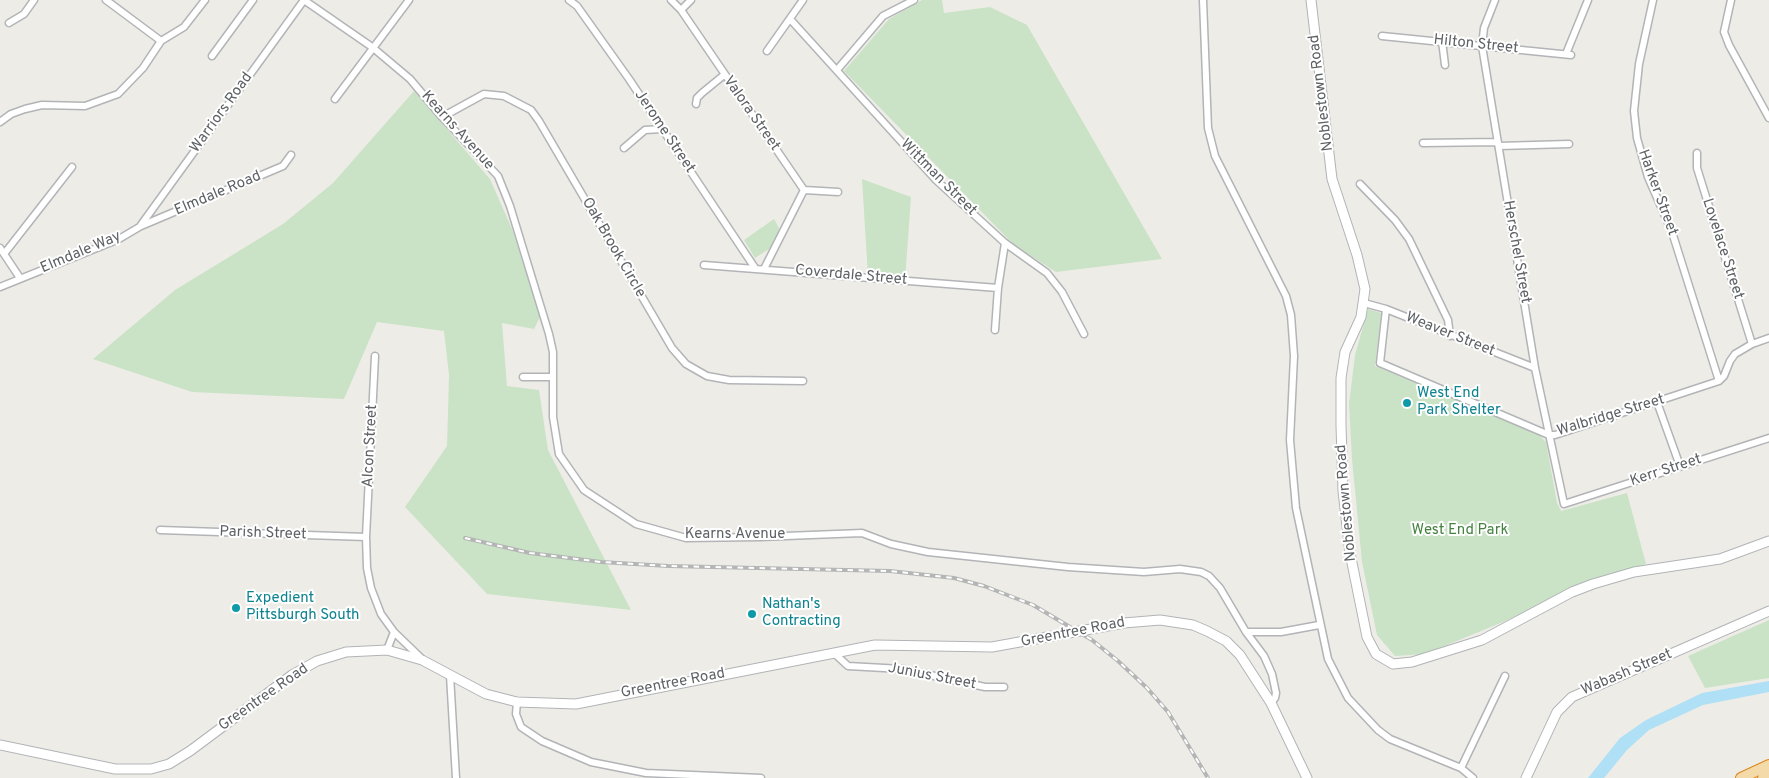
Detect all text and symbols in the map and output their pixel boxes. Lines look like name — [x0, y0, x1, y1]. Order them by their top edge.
street label: Hilton Street — [1433, 32, 1519, 58]
street label: Noblestown Road — [1306, 34, 1338, 152]
street label: Warriors Road — [187, 69, 257, 157]
street label: Valora Street — [719, 73, 783, 155]
street label: Jerome Street — [630, 87, 698, 177]
street label: Kearns Avenue — [417, 88, 497, 174]
street label: Wittman Street — [896, 136, 980, 220]
street label: Harker Street — [1633, 148, 1681, 238]
street label: Elmdale Road — [172, 168, 264, 220]
street label: Oak Brook Circle — [577, 195, 649, 301]
street label: Lovelace Street — [1697, 196, 1747, 302]
street label: Herschel Street — [1498, 199, 1534, 305]
street label: Elmdale Way — [38, 228, 124, 278]
street label: Coverdale Street — [794, 262, 908, 290]
street label: Weaver Street — [1403, 309, 1497, 361]
place label: West End Park Shelter — [1417, 385, 1501, 420]
street label: Walbridge Street — [1555, 391, 1667, 441]
marker: West End Park Shelter — [1401, 397, 1413, 409]
street label: Alcon Street — [360, 404, 382, 488]
street label: Noblestown Road — [1333, 444, 1361, 562]
street label: Kerr Street — [1628, 451, 1704, 491]
park label: West End Park — [1412, 522, 1508, 540]
street label: Parish Street — [219, 523, 307, 545]
street label: Kearns Avenue — [685, 526, 785, 544]
place label: Expedient Pittsburgh South — [246, 590, 359, 625]
place label: Nathan's Contracting — [762, 596, 841, 631]
marker: Expedient Pittsburgh South — [230, 602, 242, 614]
marker: Nathan's Contracting — [746, 608, 758, 620]
street label: Greentree Road — [1019, 614, 1127, 652]
street label: Wabash Street — [1579, 646, 1675, 700]
street label: Greentree Road — [216, 660, 312, 736]
street label: Junius Street — [886, 660, 978, 694]
street label: Greentree Road — [619, 665, 727, 703]

